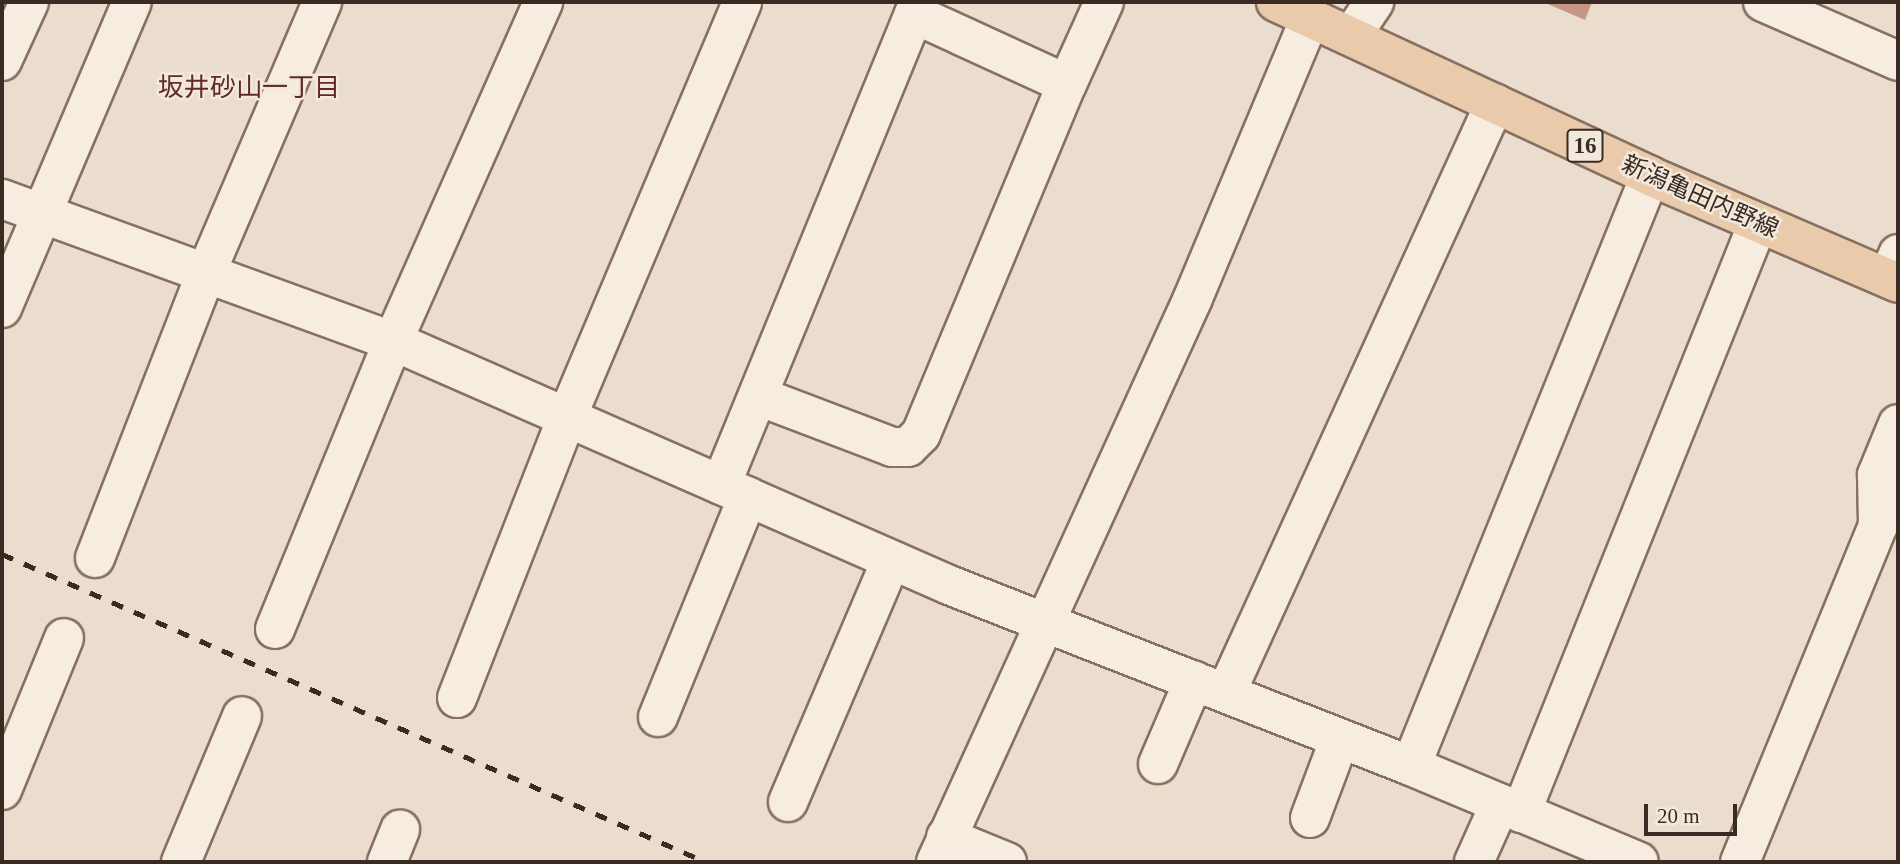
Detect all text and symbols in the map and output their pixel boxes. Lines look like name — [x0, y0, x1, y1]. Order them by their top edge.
district label: 坂井砂山一丁目 — [158, 72, 340, 104]
road number: 16 — [1566, 127, 1604, 166]
street label: 新潟亀田内野線 — [1617, 150, 1783, 244]
scale bar — [1648, 790, 1741, 834]
text: 20 m — [1657, 804, 1700, 828]

